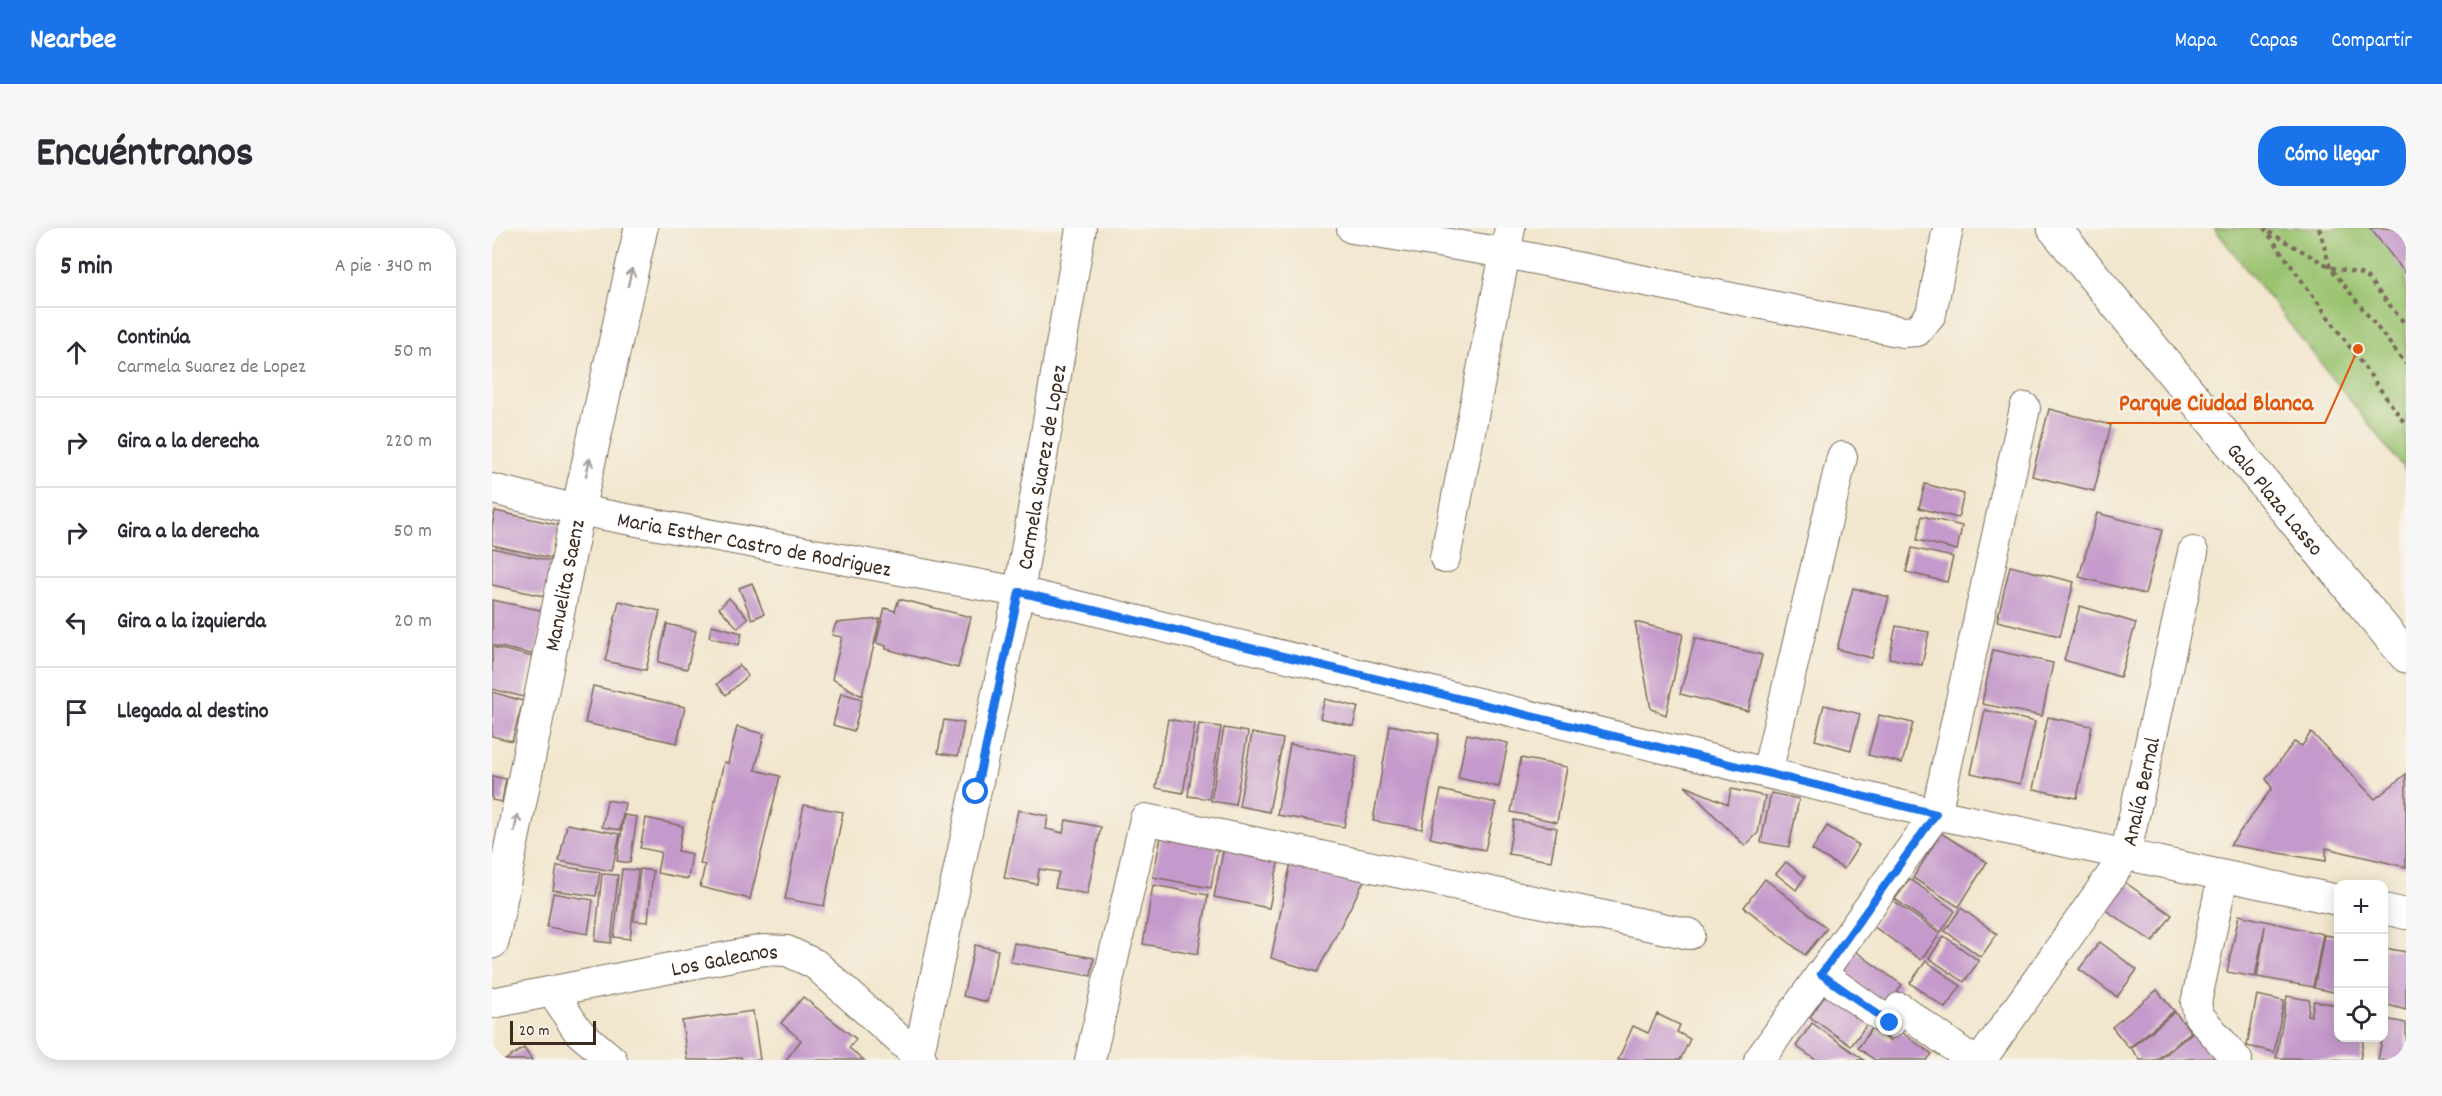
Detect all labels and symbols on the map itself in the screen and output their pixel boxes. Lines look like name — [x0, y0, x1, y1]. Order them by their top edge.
one-way arrow — [625, 268, 636, 287]
street label: Carmela Suarez de Lopez — [1011, 362, 1077, 572]
callout: Parque Ciudad Blanca — [2107, 381, 2325, 423]
text: Parque Ciudad Blanca — [2119, 388, 2314, 422]
street label: Galo Plaza Lasso — [2218, 437, 2330, 564]
one-way arrow — [582, 458, 594, 477]
street label: Maria Esther Castro de Rodriguez — [614, 506, 894, 587]
street label: Manuelita Saenz — [538, 517, 595, 654]
street label: Analía Bernal — [2116, 734, 2170, 850]
route start — [962, 778, 988, 804]
one-way arrow — [511, 814, 522, 834]
street label: Los Galeanos — [669, 938, 779, 987]
route end — [1876, 1009, 1902, 1035]
scale bar — [510, 1018, 596, 1046]

